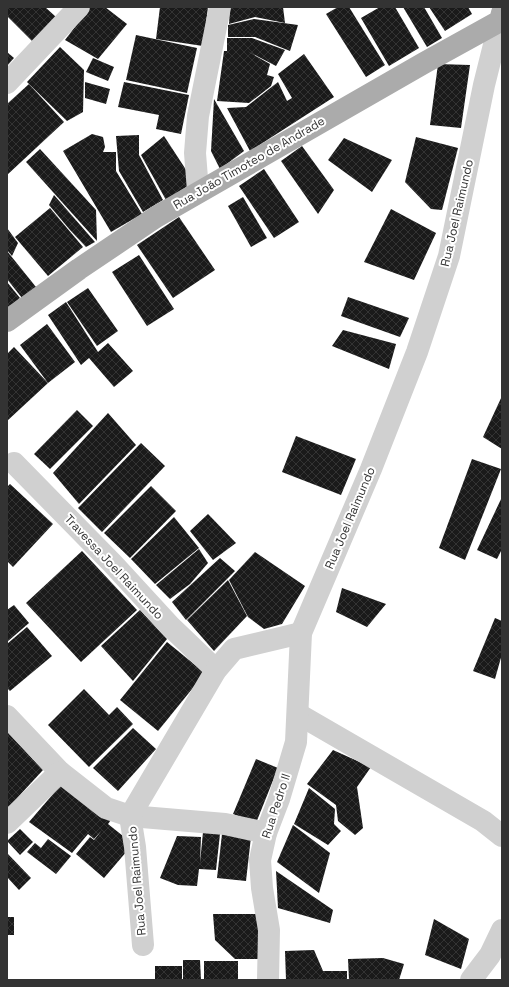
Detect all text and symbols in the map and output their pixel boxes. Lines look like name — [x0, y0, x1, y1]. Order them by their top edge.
street label: Rua João Timoteo de Andrade — [170, 113, 328, 213]
street label: Rua Joel Raimundo — [437, 158, 477, 268]
street label: Rua Joel Raimundo — [321, 464, 379, 572]
street label: Travessa Joel Raimundo — [61, 511, 167, 623]
street label: Rua Pedro II — [258, 771, 294, 841]
street label: Rua Joel Raimundo — [124, 826, 150, 936]

